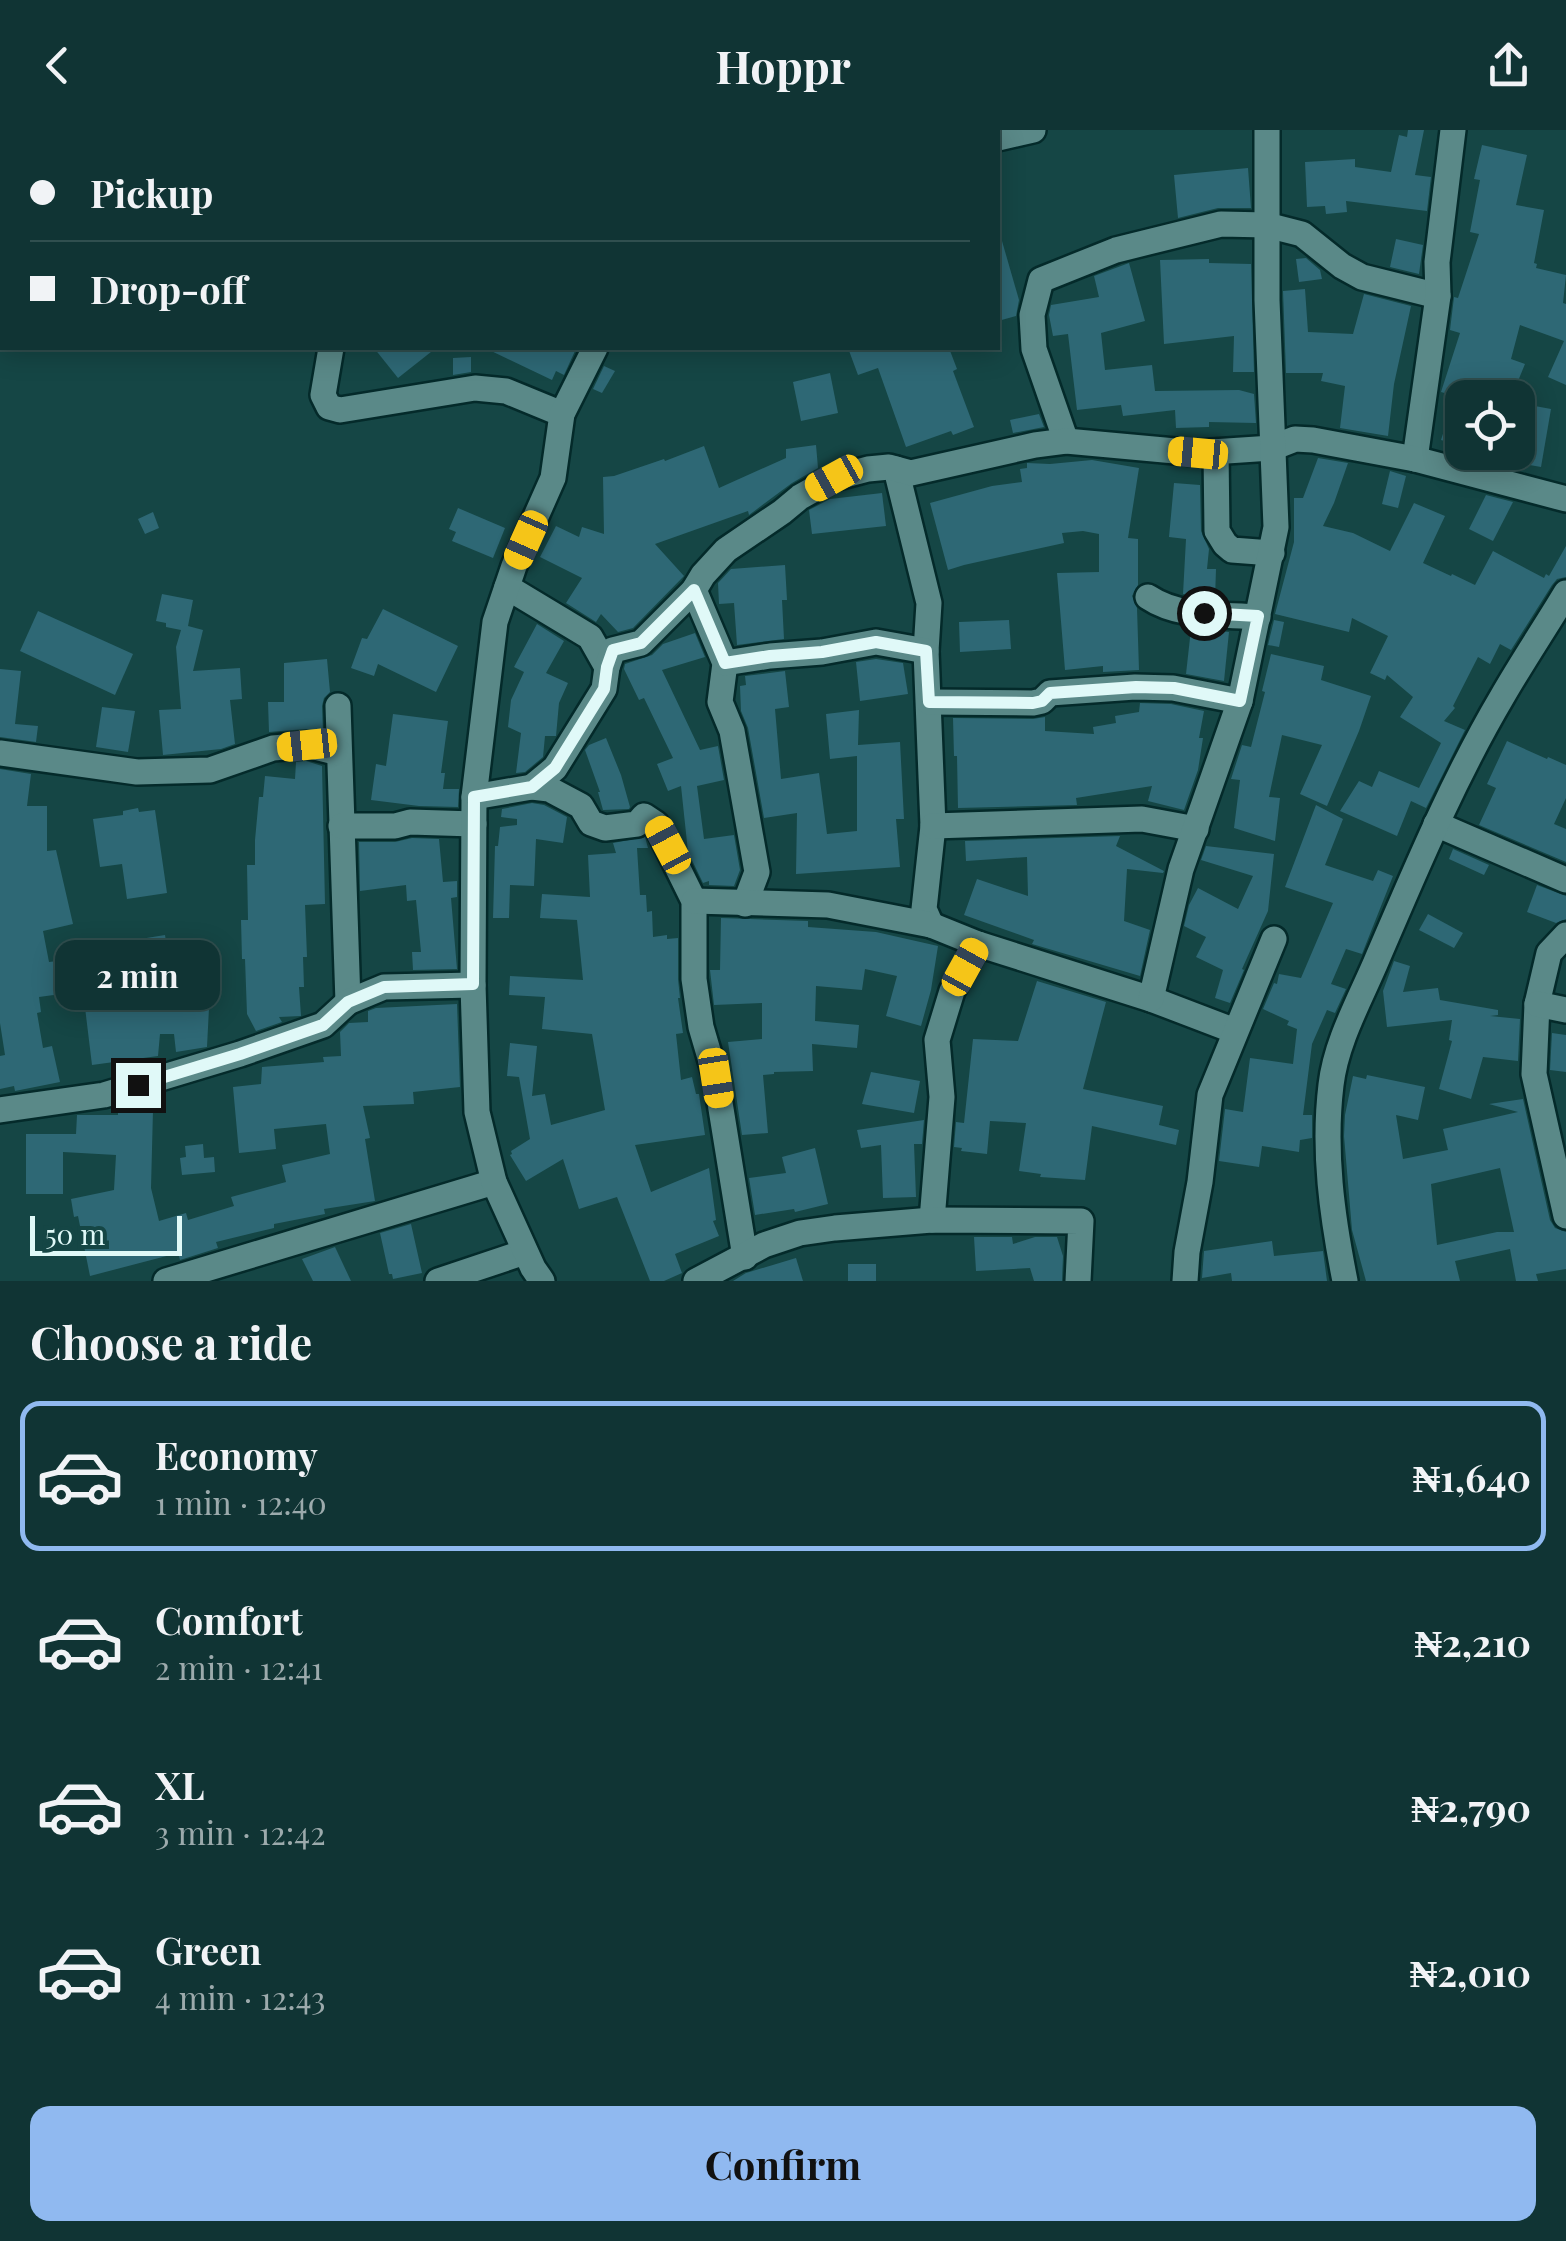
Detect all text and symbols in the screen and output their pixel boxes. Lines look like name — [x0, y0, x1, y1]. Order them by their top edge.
text: Hoppr — [715, 35, 851, 95]
icon: back — [30, 38, 85, 93]
icon: share — [1481, 38, 1536, 93]
text: Pickup — [90, 167, 213, 218]
text: Drop-off — [90, 263, 247, 314]
map controls — [1445, 380, 1535, 470]
button: locate — [1445, 380, 1535, 470]
car — [1167, 435, 1229, 471]
car — [800, 450, 868, 506]
car — [500, 506, 552, 574]
route start — [1182, 591, 1227, 636]
car — [276, 727, 338, 763]
car — [641, 811, 695, 879]
car — [937, 933, 993, 1001]
callout: 2 min — [56, 940, 220, 1010]
text: 2 min — [96, 953, 179, 996]
car — [696, 1046, 736, 1110]
route end — [116, 1063, 161, 1108]
scale bar — [30, 1211, 182, 1256]
text: 50 m — [45, 1215, 105, 1252]
text: Choose a ride — [30, 1311, 312, 1371]
text: Economy — [155, 1429, 318, 1480]
icon: car — [35, 1431, 125, 1521]
text: ₦1,640 — [1413, 1451, 1531, 1502]
text: 1 min · 12:40 — [155, 1480, 327, 1523]
text: Comfort — [155, 1594, 303, 1645]
icon: car — [35, 1596, 125, 1686]
text: ₦2,210 — [1414, 1616, 1531, 1667]
text: 2 min · 12:41 — [155, 1645, 323, 1688]
text: XL — [155, 1759, 204, 1810]
icon: car — [35, 1761, 125, 1851]
text: ₦2,790 — [1411, 1781, 1531, 1832]
text: 3 min · 12:42 — [155, 1810, 326, 1853]
text: Green — [155, 1924, 262, 1975]
icon: car — [35, 1926, 125, 2016]
text: ₦2,010 — [1410, 1946, 1531, 1997]
text: 4 min · 12:43 — [155, 1975, 325, 2018]
button: Confirm — [30, 2106, 1536, 2221]

